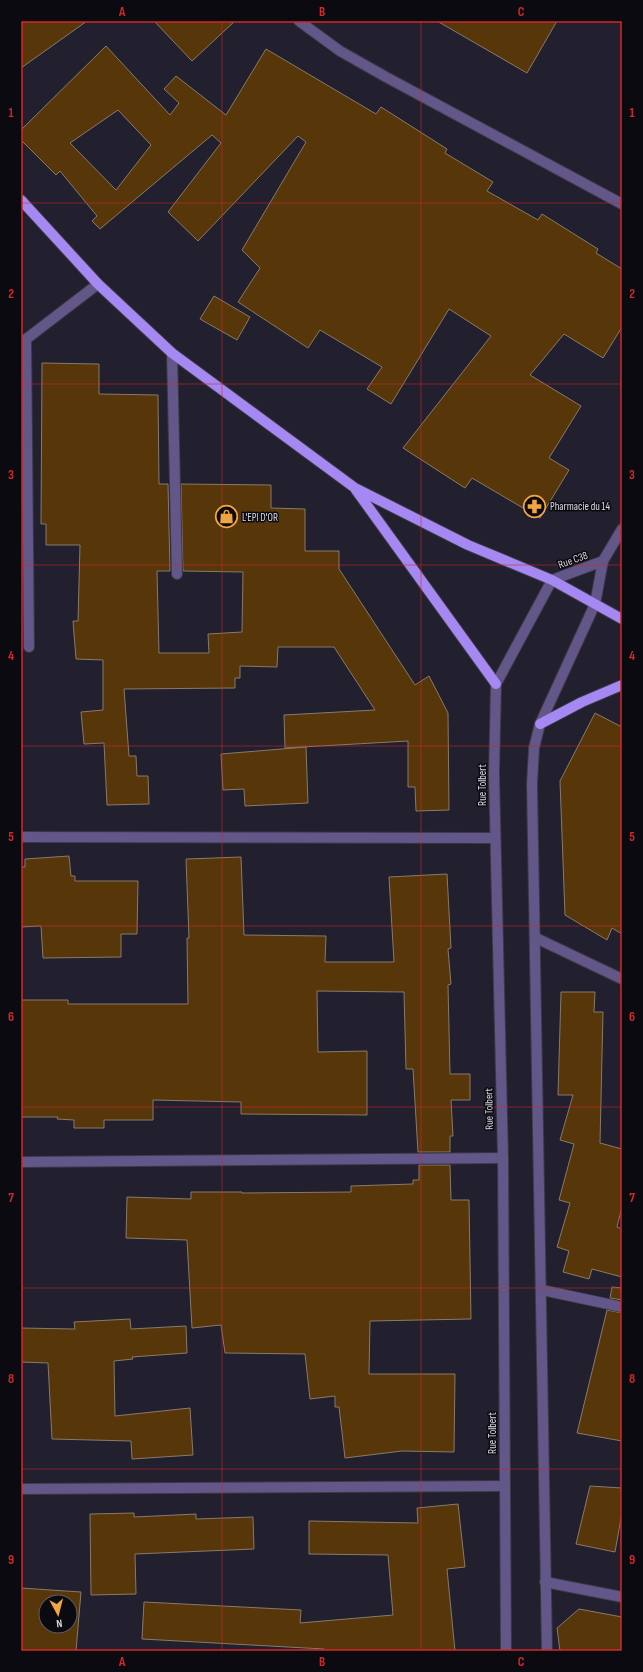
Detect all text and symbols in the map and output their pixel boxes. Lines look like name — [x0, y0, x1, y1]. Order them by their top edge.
text: A — [118, 4, 126, 20]
text: B — [319, 4, 325, 20]
text: C — [518, 4, 525, 20]
text: 1 — [8, 105, 14, 121]
text: 1 — [629, 105, 635, 121]
text: 2 — [8, 286, 14, 302]
text: 2 — [629, 286, 635, 302]
text: 3 — [8, 467, 14, 483]
text: 3 — [629, 467, 635, 483]
pharmacy icon: Pharmacie du 14 — [521, 493, 547, 519]
place label: Pharmacie du 14 — [550, 500, 610, 513]
shop icon: L'EPI D'OR — [213, 504, 239, 530]
place label: L'EPI D'OR — [242, 511, 278, 524]
street label: Rue C38 — [556, 549, 590, 571]
text: 4 — [8, 648, 14, 664]
text: 4 — [629, 648, 635, 664]
street label: Rue Tolbert — [476, 763, 489, 806]
text: 5 — [8, 829, 14, 845]
text: 5 — [629, 829, 635, 845]
text: 6 — [8, 1009, 14, 1025]
text: 6 — [629, 1009, 635, 1025]
street label: Rue Tolbert — [482, 1087, 496, 1130]
text: 7 — [8, 1190, 14, 1206]
text: 7 — [629, 1190, 635, 1206]
text: 8 — [8, 1371, 14, 1387]
text: 8 — [629, 1371, 635, 1387]
street label: Rue Tolbert — [486, 1411, 499, 1454]
text: 9 — [8, 1552, 14, 1568]
text: 9 — [629, 1552, 635, 1568]
north arrow — [38, 1594, 78, 1634]
text: N — [55, 1617, 63, 1630]
text: A — [118, 1654, 126, 1670]
text: B — [319, 1654, 325, 1670]
text: C — [518, 1654, 525, 1670]

